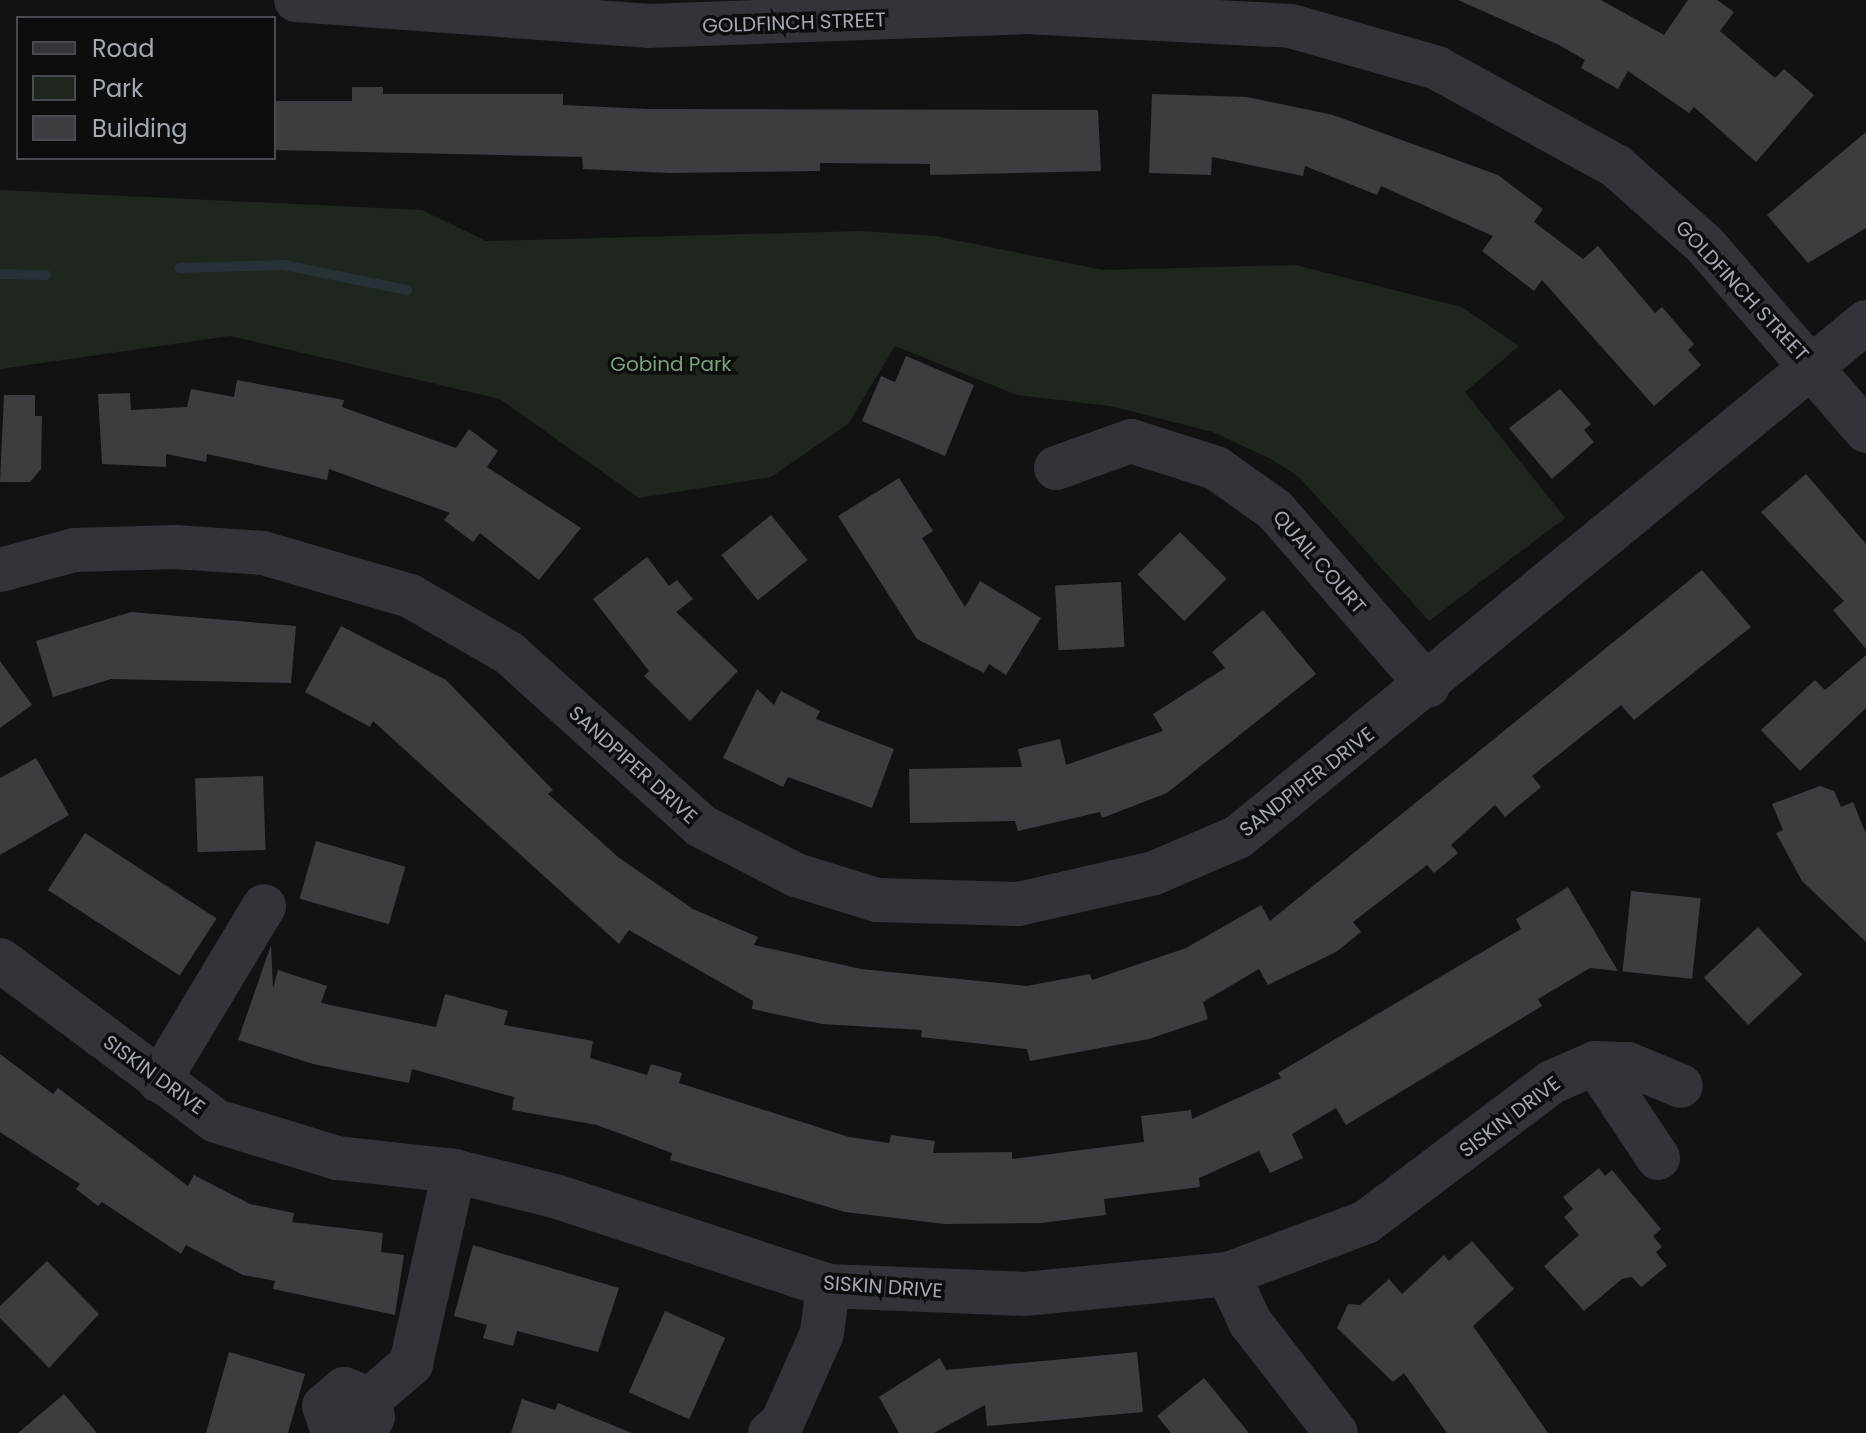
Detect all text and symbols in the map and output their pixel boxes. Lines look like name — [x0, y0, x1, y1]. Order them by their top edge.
street label: GOLDFINCH STREET — [702, 8, 886, 38]
legend — [16, 16, 276, 160]
text: Road — [92, 32, 154, 65]
text: Park — [92, 72, 143, 105]
text: Building — [92, 112, 188, 145]
street label: GOLDFINCH STREET — [1671, 216, 1813, 366]
park label: Gobind Park — [610, 352, 732, 376]
street label: QUAIL COURT — [1268, 505, 1370, 619]
street label: SANDPIPER DRIVE — [564, 701, 702, 829]
street label: SANDPIPER DRIVE — [1235, 722, 1379, 842]
street label: SISKIN DRIVE — [99, 1030, 209, 1120]
street label: SISKIN DRIVE — [1455, 1071, 1565, 1163]
street label: SISKIN DRIVE — [822, 1271, 944, 1303]

